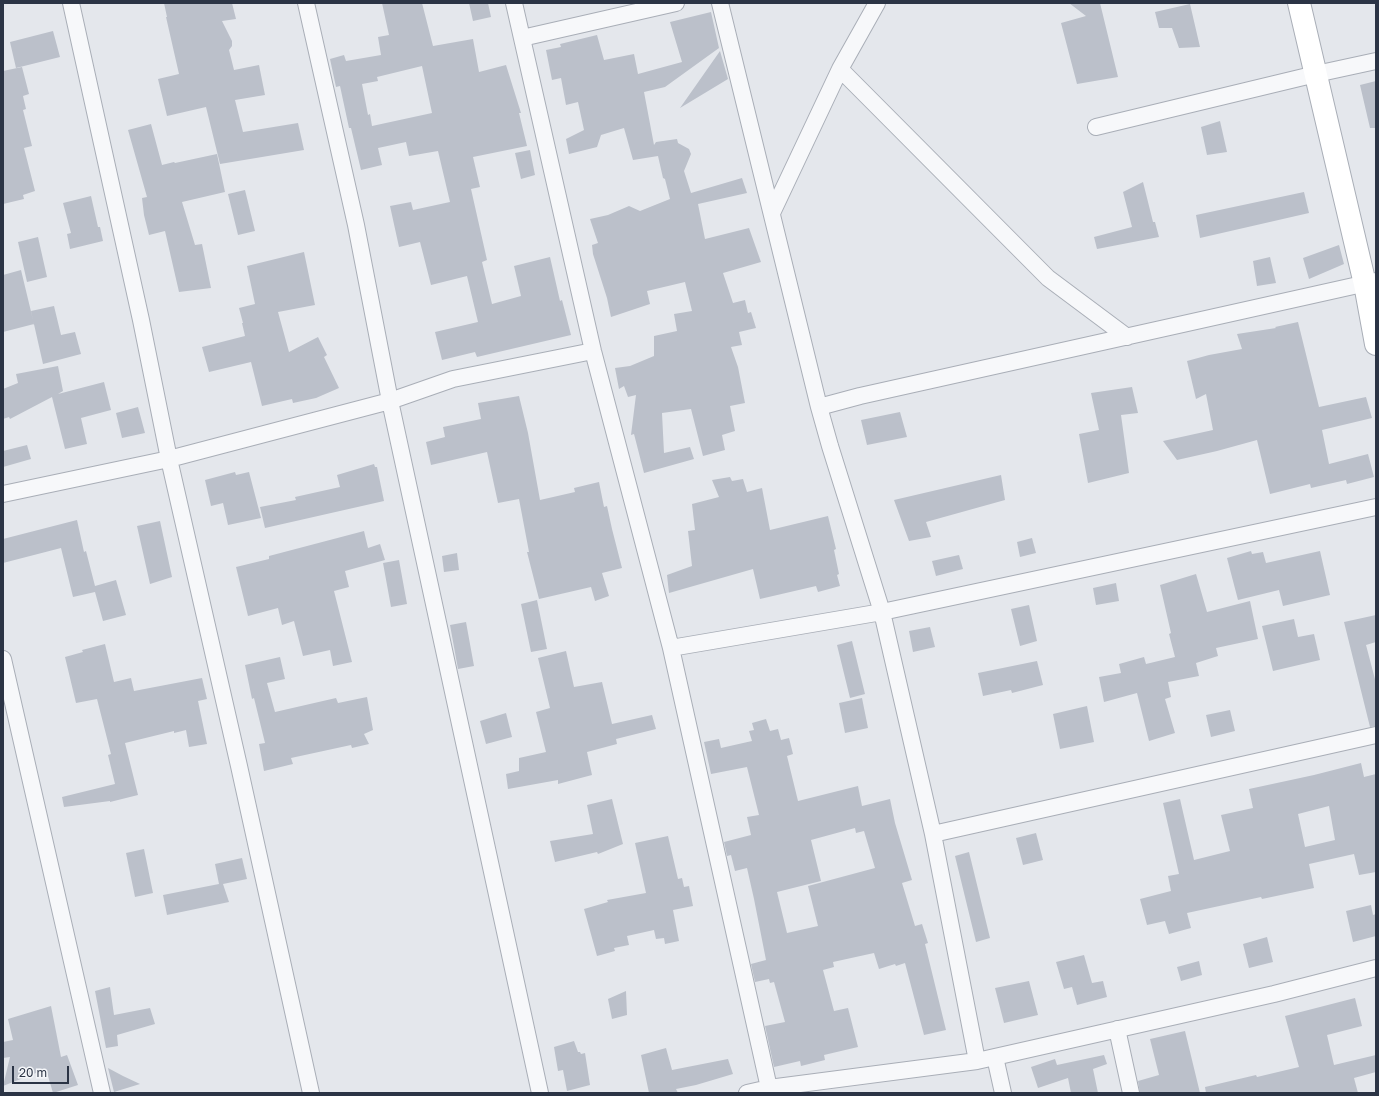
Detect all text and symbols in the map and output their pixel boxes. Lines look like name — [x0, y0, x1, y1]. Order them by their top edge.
scale bar — [14, 1058, 71, 1084]
text: 20 m — [19, 1065, 47, 1080]

